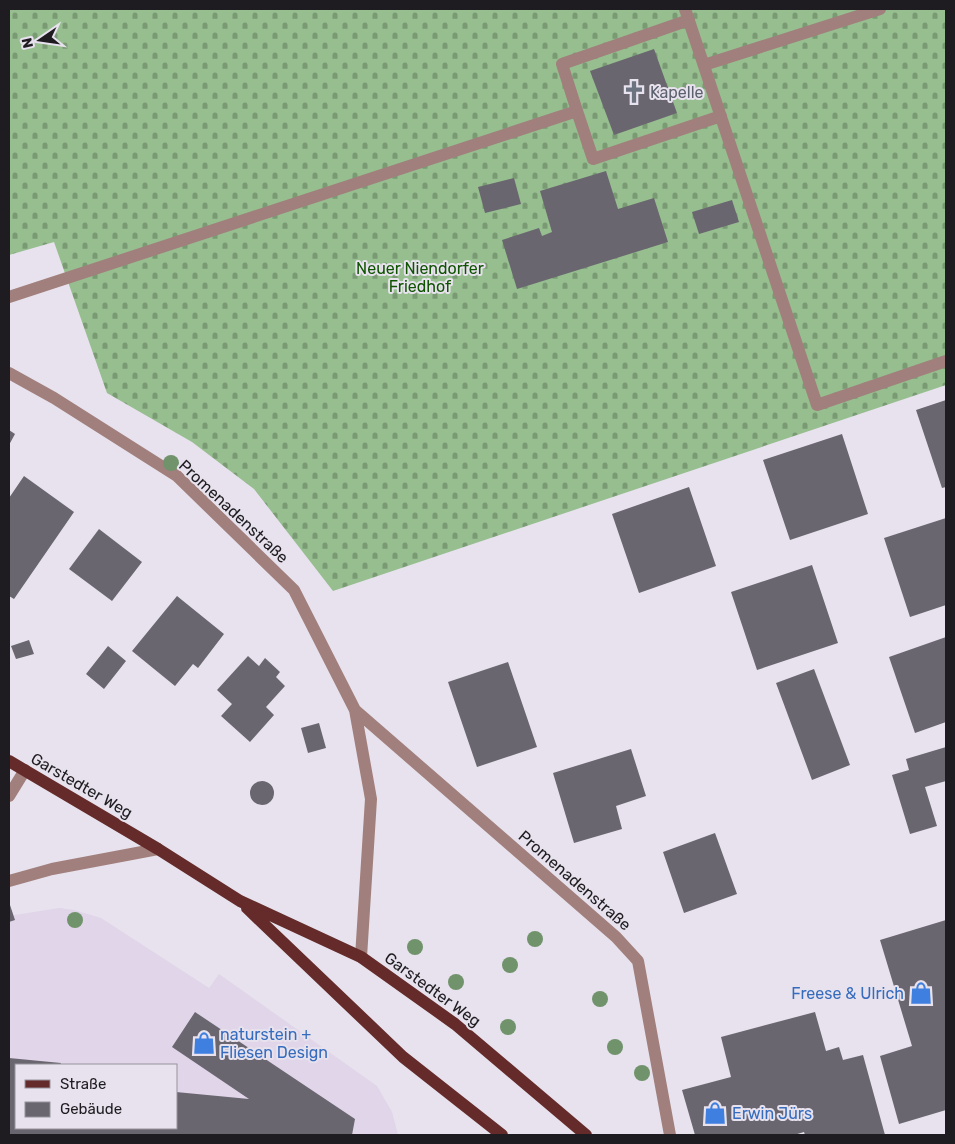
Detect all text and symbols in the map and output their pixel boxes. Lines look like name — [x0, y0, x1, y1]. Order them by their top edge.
north arrow — [15, 15, 65, 65]
text: N — [18, 36, 37, 50]
church icon: Kapelle — [621, 79, 647, 105]
place label: Kapelle — [650, 83, 704, 102]
park label: Neuer Niendorfer Friedhof — [356, 259, 484, 296]
street label: Promenadenstraße — [175, 456, 292, 567]
street label: Garstedter Weg — [28, 749, 136, 822]
street label: Promenadenstraße — [515, 826, 635, 934]
street label: Garstedter Weg — [381, 948, 485, 1031]
shop icon: Freese & Ulrich — [908, 980, 934, 1006]
place label: Freese & Ulrich — [791, 984, 904, 1003]
place label: naturstein + Fliesen Design — [220, 1025, 328, 1062]
shop icon: naturstein + Fliesen Design — [191, 1030, 217, 1056]
legend — [15, 1064, 178, 1129]
text: Straße — [60, 1075, 106, 1093]
text: Gebäude — [60, 1100, 122, 1118]
shop icon: Erwin Jürs — [702, 1100, 728, 1126]
place label: Erwin Jürs — [732, 1104, 812, 1123]

